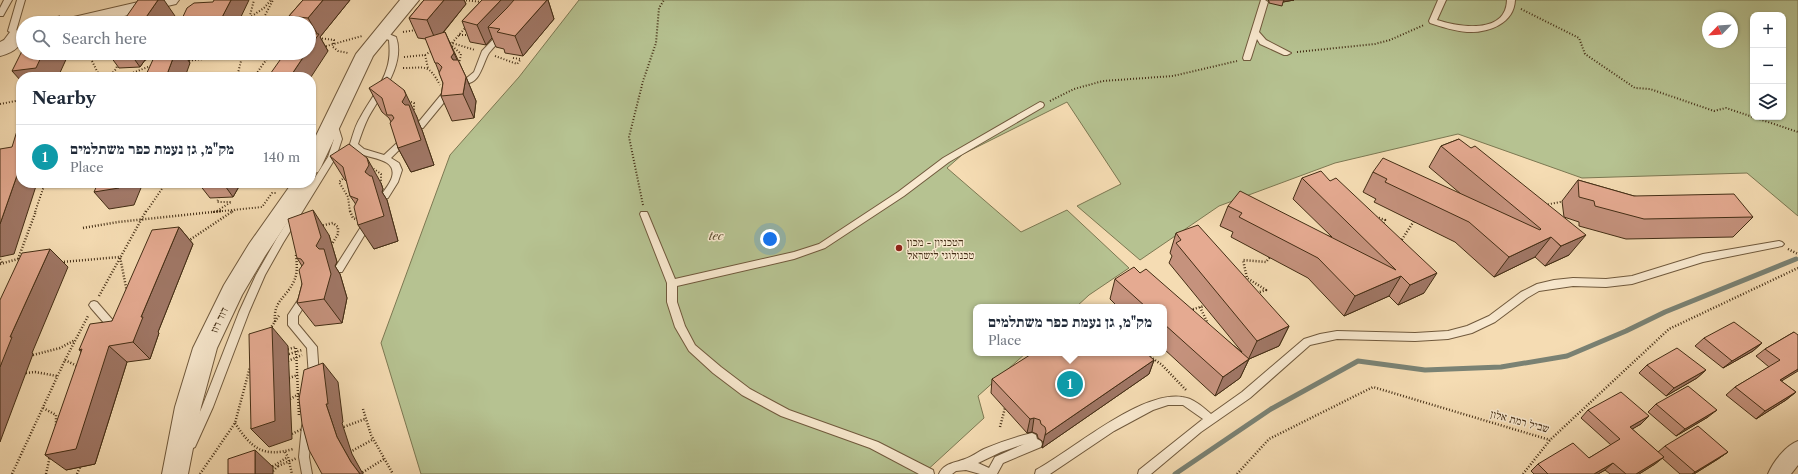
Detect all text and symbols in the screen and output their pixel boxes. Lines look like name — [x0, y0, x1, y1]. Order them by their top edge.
north arrow — [1702, 12, 1738, 48]
map controls — [1750, 12, 1786, 120]
button: + — [1750, 12, 1786, 48]
search box — [16, 16, 316, 60]
icon: search — [30, 27, 52, 49]
text: Search here — [62, 29, 147, 48]
button: − — [1750, 48, 1786, 84]
button: layers — [1750, 84, 1786, 120]
text: Nearby — [32, 88, 96, 108]
text: מק"מ, גן נעמת כפר משתלמים — [70, 139, 234, 158]
text: 1 — [42, 149, 48, 165]
text: 140 m — [263, 149, 300, 165]
text: Place — [70, 159, 103, 175]
park label: tec — [709, 229, 724, 243]
your location — [760, 229, 780, 249]
place label: הטכניון - מכון טכנולוגי לישראל — [907, 235, 974, 262]
marker: הטכניון - מכון טכנולוגי לישראל — [894, 243, 904, 253]
popup — [973, 304, 1167, 356]
street label: דוד רוז — [207, 305, 231, 335]
text: מק"מ, גן נעמת כפר משתלמים — [988, 312, 1152, 331]
text: Place — [988, 332, 1021, 348]
pin: 1 — [1057, 369, 1083, 399]
street label: שביל רמת אלון — [1489, 406, 1551, 436]

